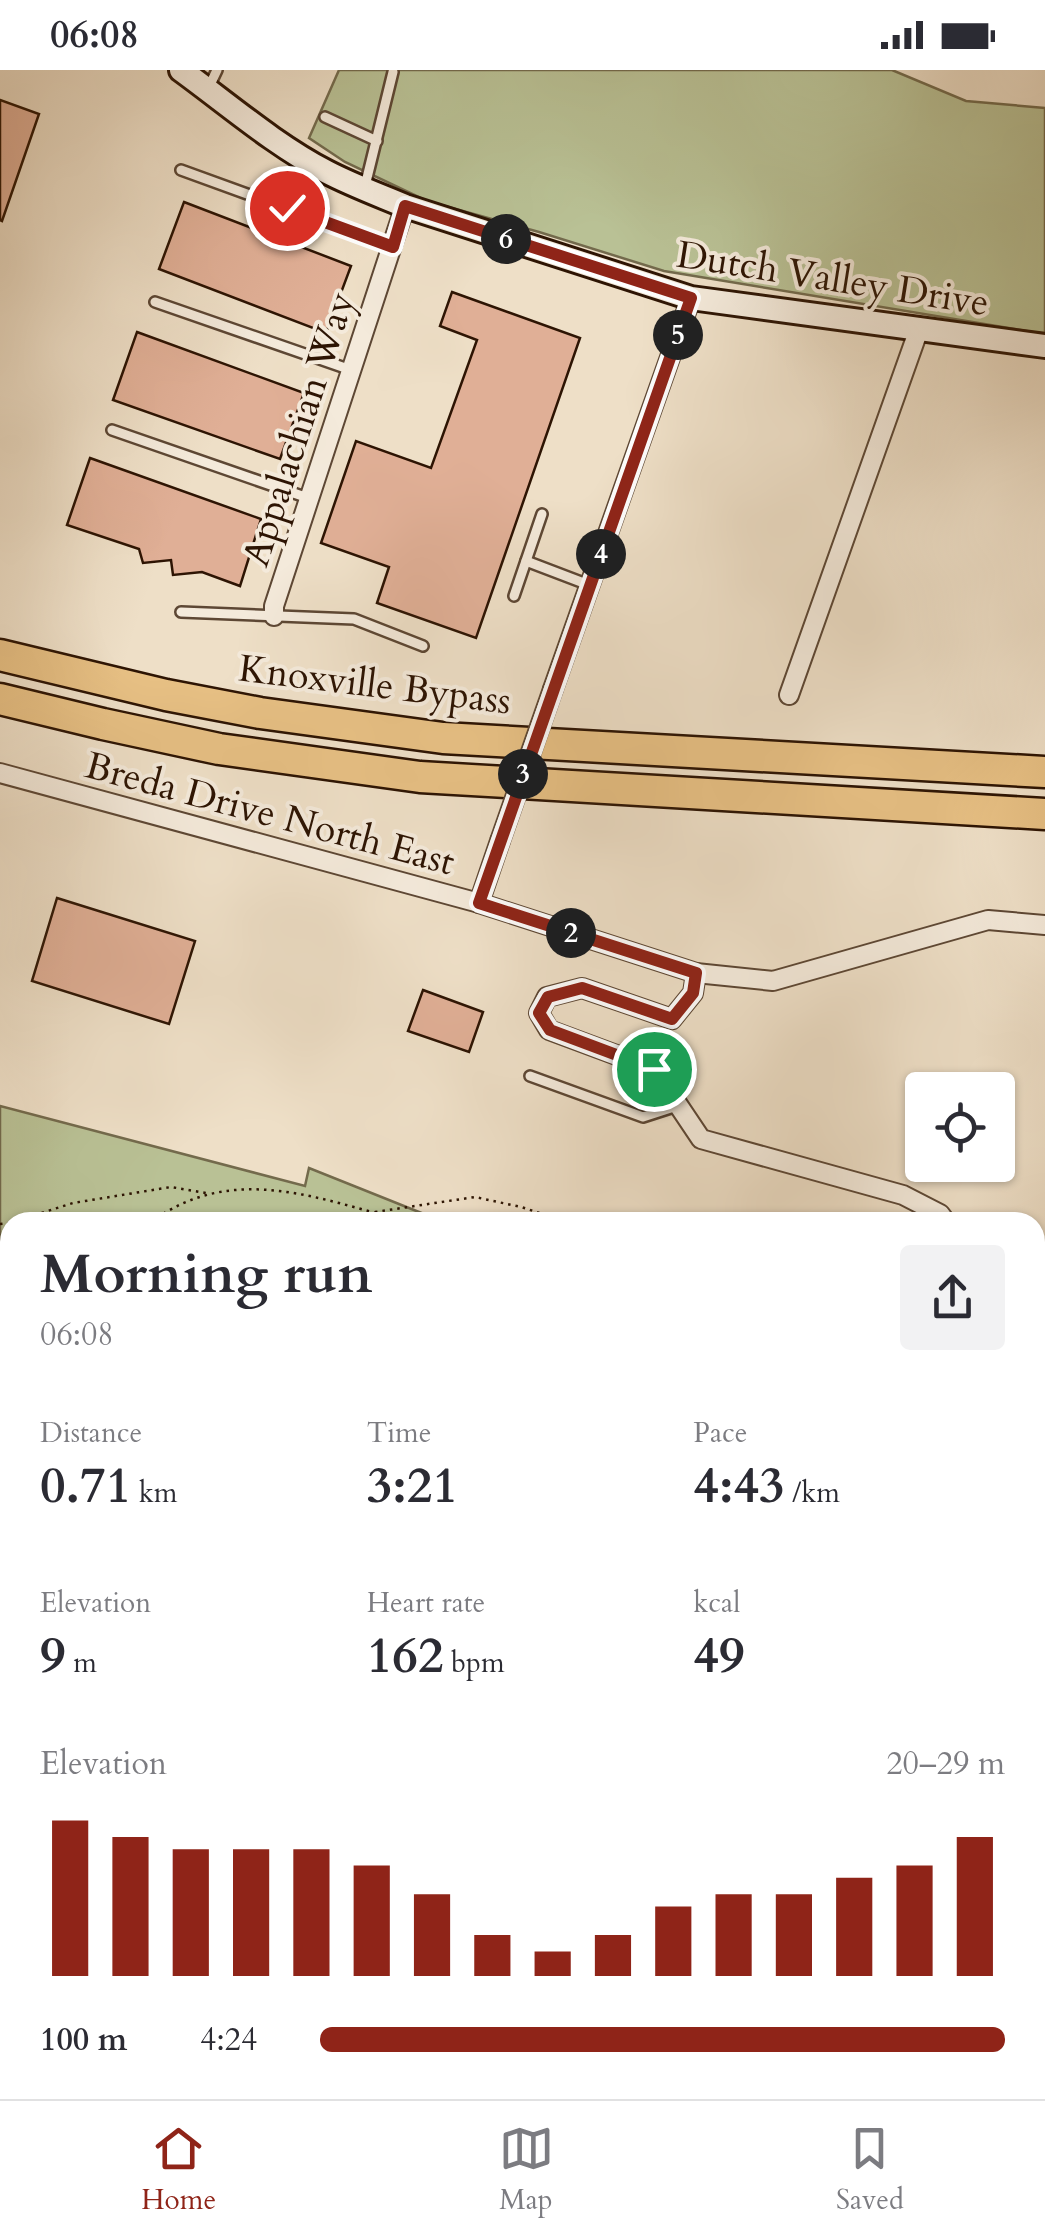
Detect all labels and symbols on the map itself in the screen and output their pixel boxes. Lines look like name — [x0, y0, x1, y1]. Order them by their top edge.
pin — [245, 166, 330, 251]
pin: 6 — [481, 214, 531, 264]
street label: Dutch Valley Drive — [673, 229, 993, 329]
street label: Appalachian Way — [230, 285, 368, 573]
pin: 5 — [653, 310, 703, 360]
pin: 4 — [576, 529, 626, 579]
street label: Knoxville Bypass — [236, 642, 514, 727]
street label: Breda Drive North East — [79, 740, 460, 888]
pin: 3 — [498, 749, 548, 799]
pin: 2 — [546, 908, 596, 958]
pin — [612, 1027, 697, 1112]

